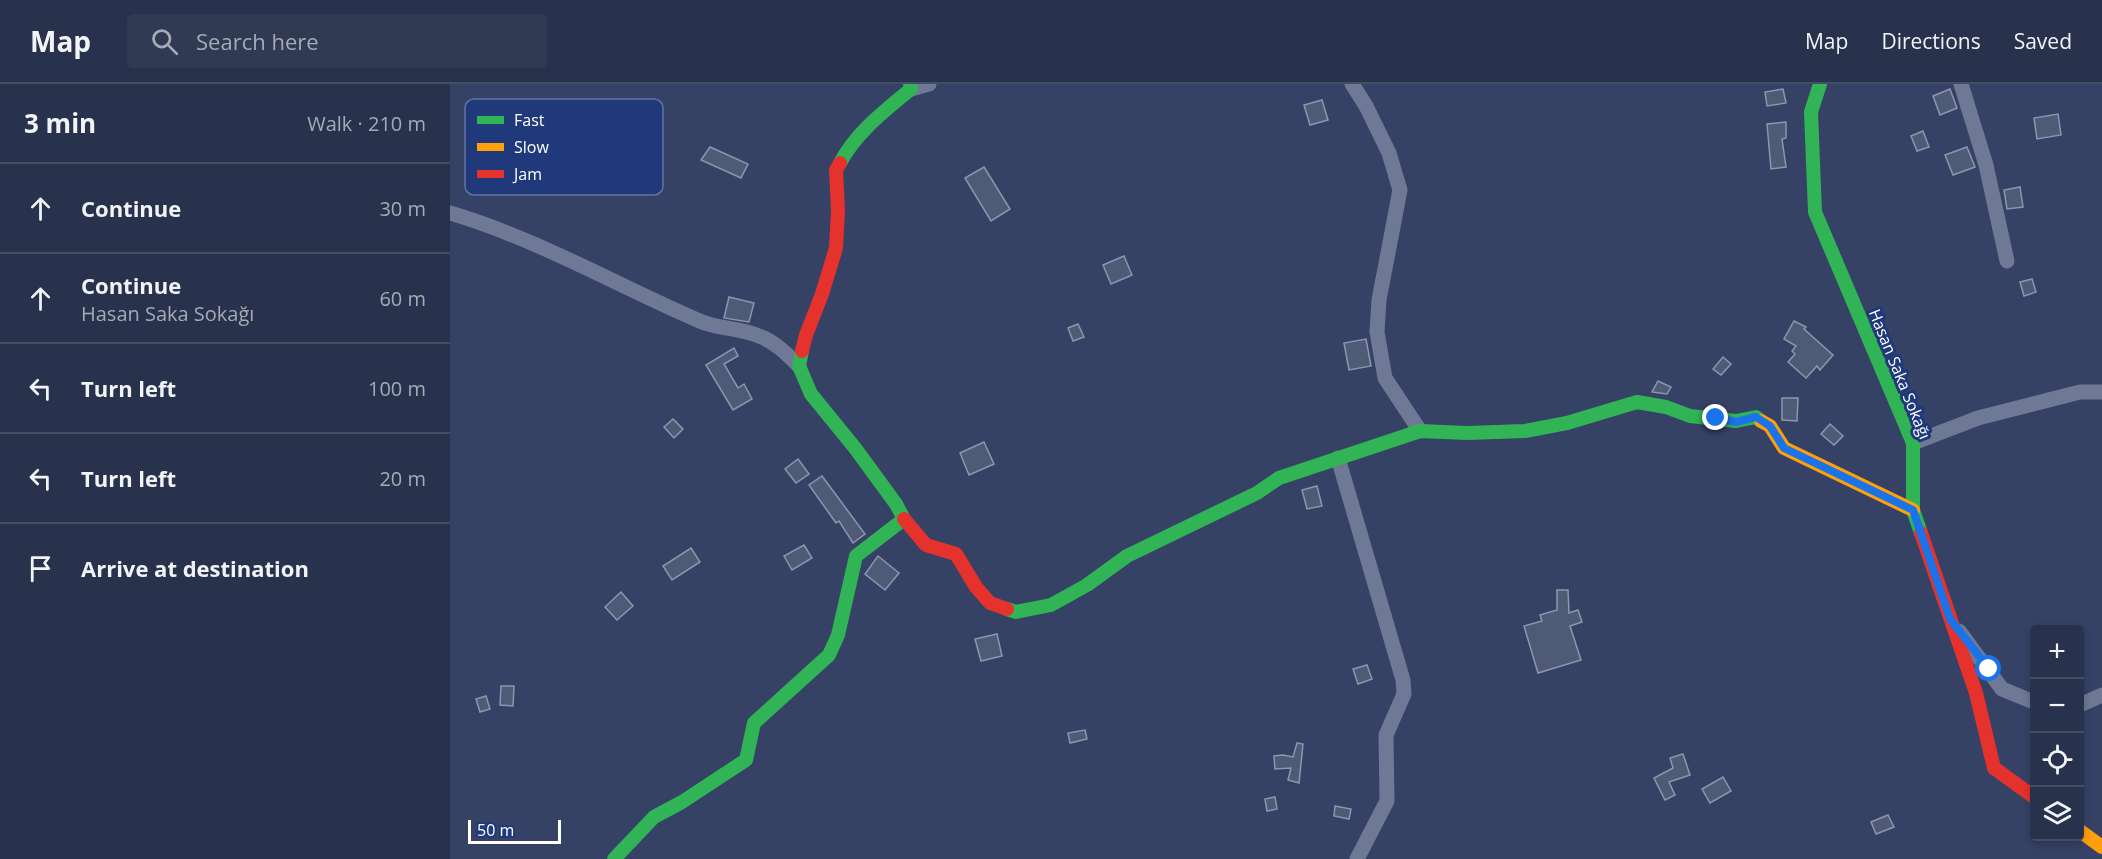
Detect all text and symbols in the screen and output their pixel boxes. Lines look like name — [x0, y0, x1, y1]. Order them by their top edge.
search box — [127, 14, 547, 68]
text: Map — [30, 22, 91, 60]
icon: search — [148, 25, 181, 58]
text: Search here — [196, 26, 319, 56]
text: Map — [1805, 27, 1848, 55]
text: Directions — [1881, 27, 1981, 55]
text: Saved — [2014, 27, 2072, 55]
legend — [465, 99, 663, 195]
text: 3 min — [24, 105, 96, 141]
text: Fast — [514, 109, 545, 131]
text: Walk · 210 m — [307, 110, 426, 137]
text: Slow — [514, 136, 549, 158]
text: Jam — [512, 163, 542, 185]
icon: ahead — [24, 192, 57, 225]
text: Continue — [81, 193, 181, 223]
text: 30 m — [379, 195, 426, 222]
text: Continue — [81, 270, 181, 300]
icon: ahead — [24, 282, 57, 315]
text: 60 m — [379, 285, 426, 312]
text: Hasan Saka Sokağı — [81, 300, 254, 327]
street label: Hasan Saka Sokağı — [1864, 306, 1936, 442]
icon: left — [24, 372, 57, 405]
text: Turn left — [81, 373, 176, 403]
text: 100 m — [368, 375, 426, 402]
route end — [1702, 404, 1728, 430]
icon: left — [24, 462, 57, 495]
text: Turn left — [81, 463, 176, 493]
text: 20 m — [379, 465, 426, 492]
icon: arrive — [24, 552, 57, 585]
text: Arrive at destination — [81, 553, 309, 583]
map controls — [2030, 625, 2084, 841]
button: + — [2030, 625, 2084, 679]
route start — [1975, 655, 2001, 681]
button: − — [2030, 679, 2084, 733]
button: locate — [2030, 733, 2084, 787]
button: layers — [2030, 787, 2084, 841]
scale bar — [468, 817, 561, 844]
text: 50 m — [477, 819, 514, 841]

